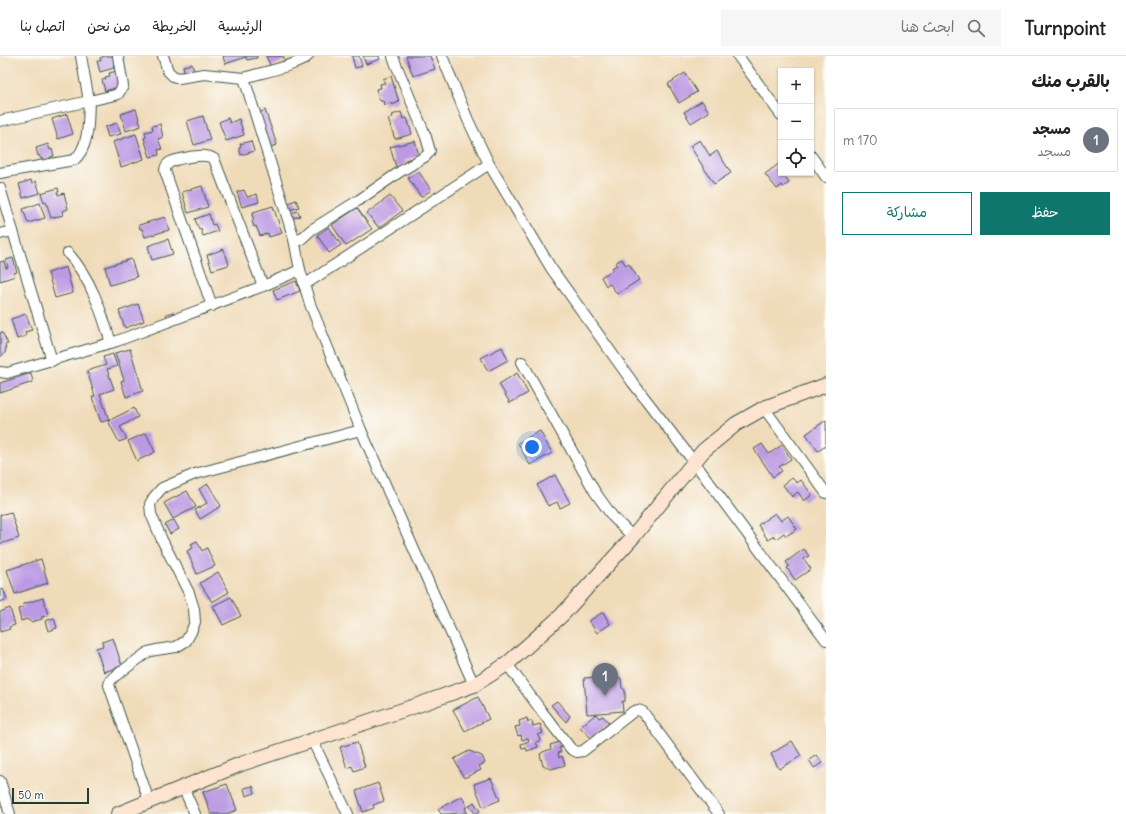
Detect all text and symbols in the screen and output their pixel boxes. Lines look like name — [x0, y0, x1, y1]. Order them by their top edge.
search box — [721, 10, 1001, 46]
text: Turnpoint — [1025, 16, 1106, 40]
text: اتصل بنا — [20, 17, 65, 35]
text: من نحن — [87, 17, 131, 35]
text: الخريطة — [153, 17, 196, 35]
text: الرئيسية — [218, 17, 262, 35]
text: ابحث هنا — [901, 17, 955, 36]
icon: search — [965, 17, 987, 39]
map controls — [778, 68, 814, 176]
button: + — [778, 68, 814, 104]
text: بالقرب منك — [1031, 70, 1110, 92]
button: − — [778, 104, 814, 140]
text: مسجد — [1033, 119, 1071, 138]
text: 170 m — [843, 132, 878, 149]
text: 1 — [1093, 132, 1099, 149]
button: locate — [778, 140, 814, 176]
text: مسجد — [1038, 143, 1071, 160]
button: مشاركة — [842, 192, 972, 235]
button: حفظ — [980, 192, 1110, 235]
your location — [522, 437, 542, 457]
pin: 1 — [592, 663, 618, 696]
scale bar — [12, 786, 89, 805]
text: 50 m — [18, 788, 44, 802]

